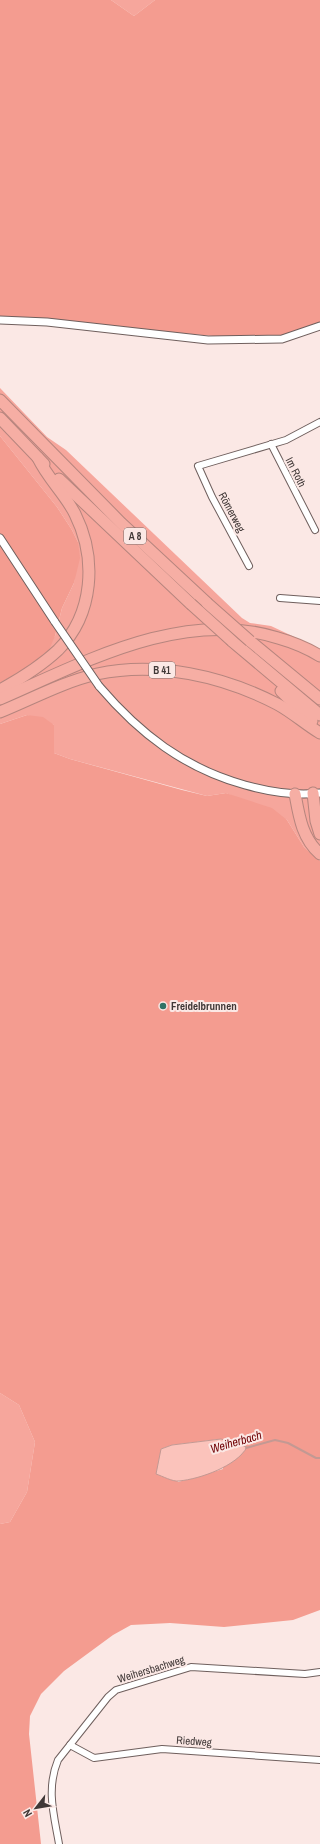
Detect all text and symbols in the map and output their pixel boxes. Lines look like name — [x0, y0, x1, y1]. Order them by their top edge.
street label: Im Roth — [283, 455, 309, 489]
street label: Römerweg — [216, 489, 248, 535]
road number: A 8 — [124, 528, 146, 544]
road number: B 41 — [149, 662, 175, 678]
place label: Freidelbrunnen — [171, 999, 237, 1013]
marker: Freidelbrunnen — [158, 1001, 168, 1011]
water label: Weiherbach — [208, 1427, 264, 1457]
street label: Weihersbachweg — [116, 1652, 186, 1686]
street label: Riedweg — [176, 1733, 212, 1749]
north arrow — [16, 1788, 56, 1828]
text: N — [20, 1807, 35, 1820]

